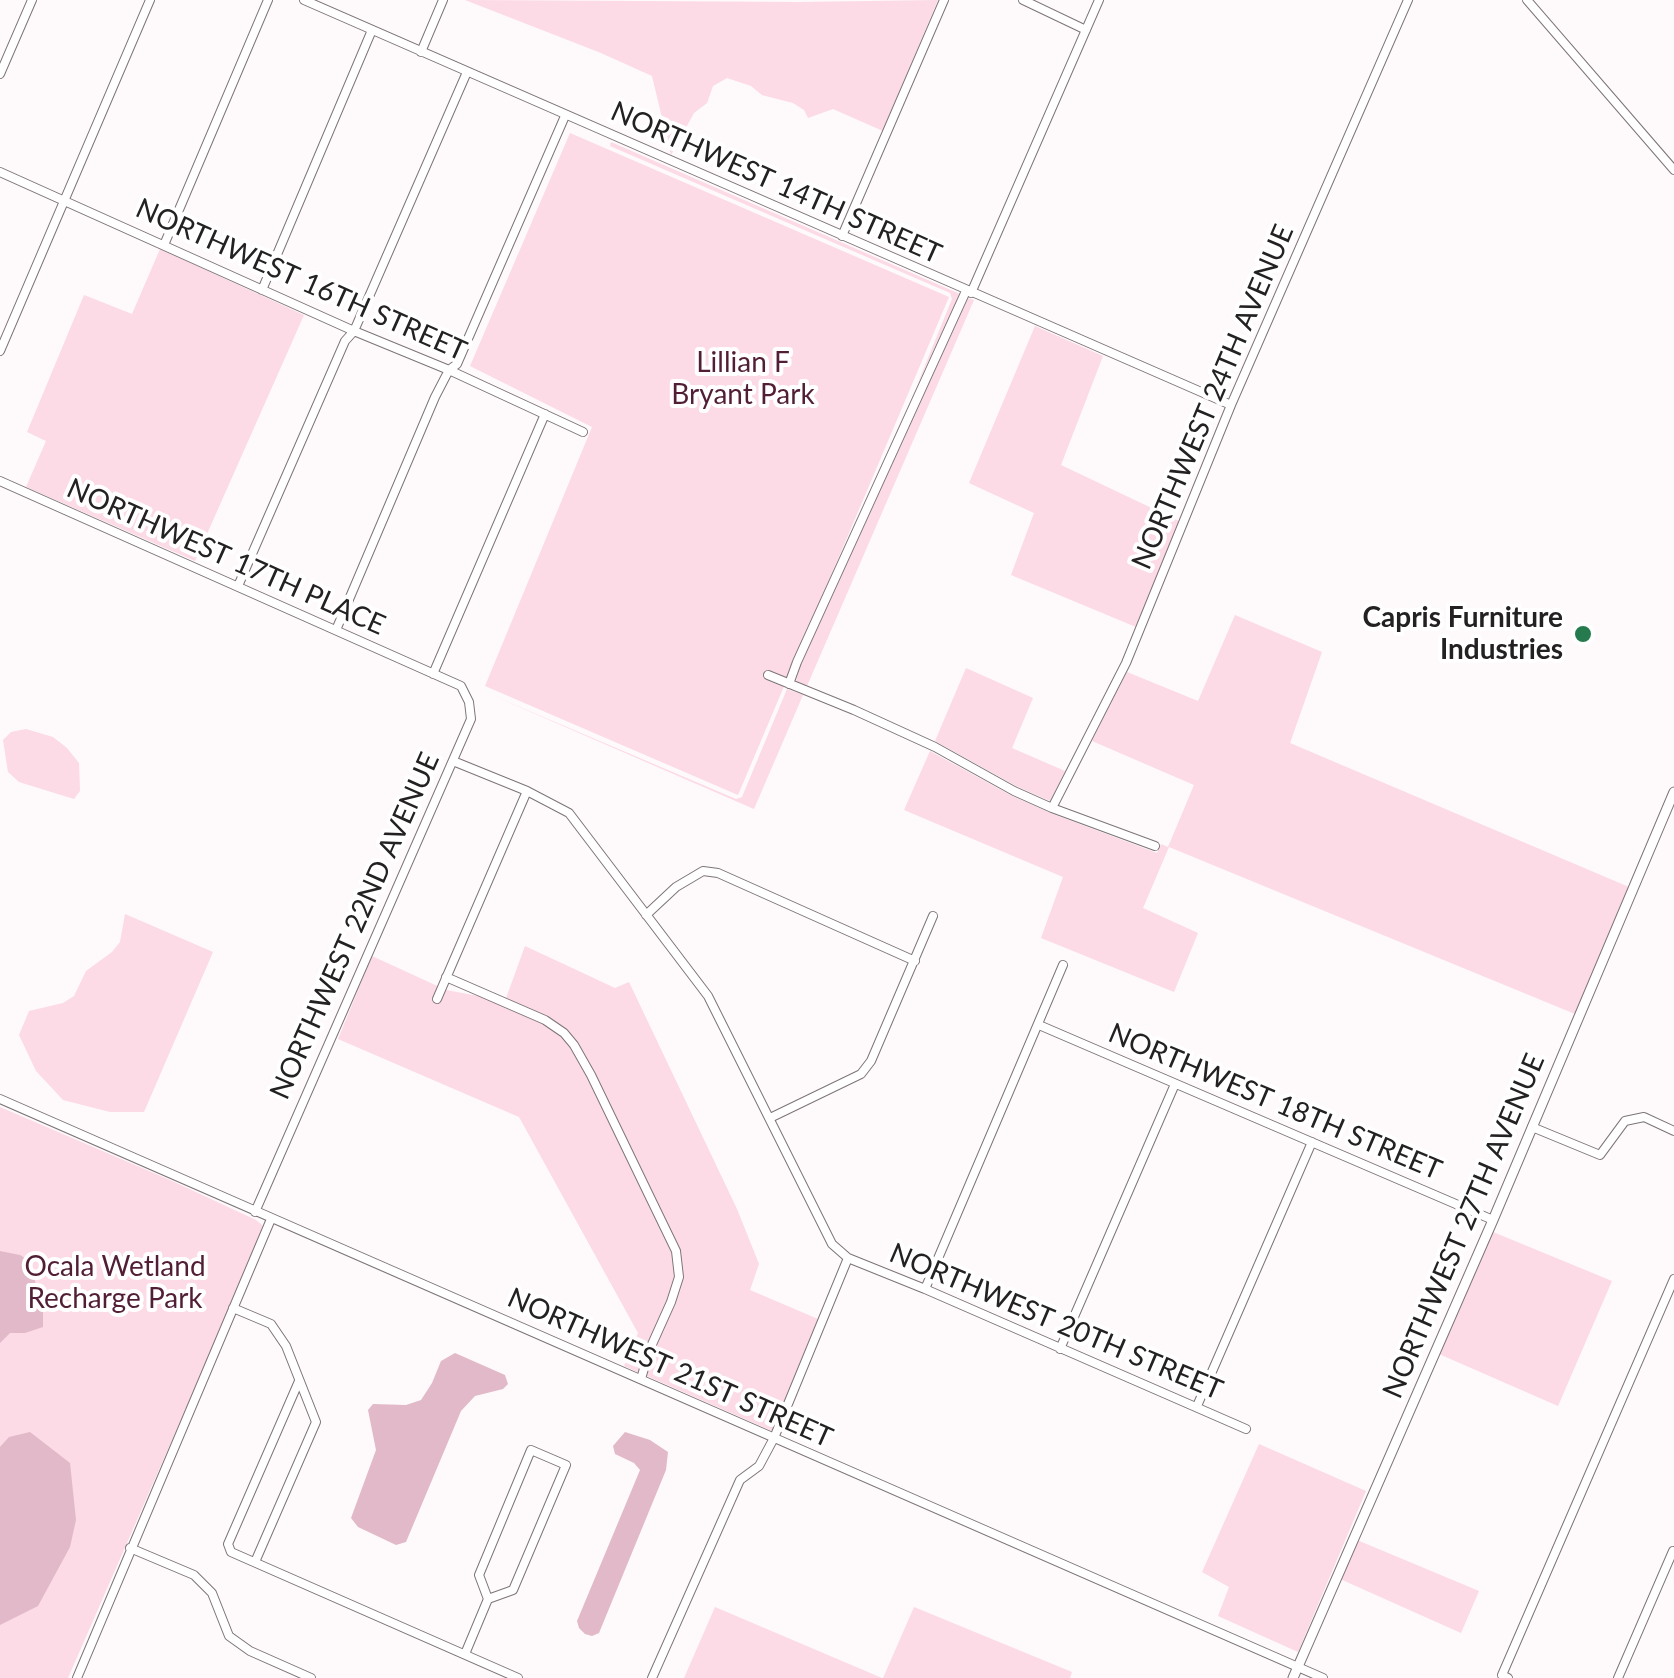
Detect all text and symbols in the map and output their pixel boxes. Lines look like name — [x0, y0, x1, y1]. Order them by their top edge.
street label: NORTHWEST 14TH STREET — [605, 95, 947, 271]
street label: NORTHWEST 16TH STREET — [130, 192, 472, 368]
street label: NORTHWEST 24TH AVENUE — [1125, 220, 1301, 574]
park label: Lillian F Bryant Park — [671, 346, 815, 412]
street label: NORTHWEST 17TH PLACE — [62, 472, 390, 642]
place label: Capris Furniture Industries — [1362, 601, 1563, 667]
marker: Capris Furniture Industries — [1572, 623, 1594, 645]
street label: NORTHWEST 22ND AVENUE — [263, 748, 447, 1104]
street label: NORTHWEST 18TH STREET — [1104, 1017, 1446, 1187]
street label: NORTHWEST 27TH AVENUE — [1376, 1049, 1552, 1403]
street label: NORTHWEST 20TH STREET — [885, 1237, 1227, 1407]
park label: Ocala Wetland Recharge Park — [24, 1250, 206, 1316]
street label: NORTHWEST 21ST STREET — [502, 1281, 838, 1455]

